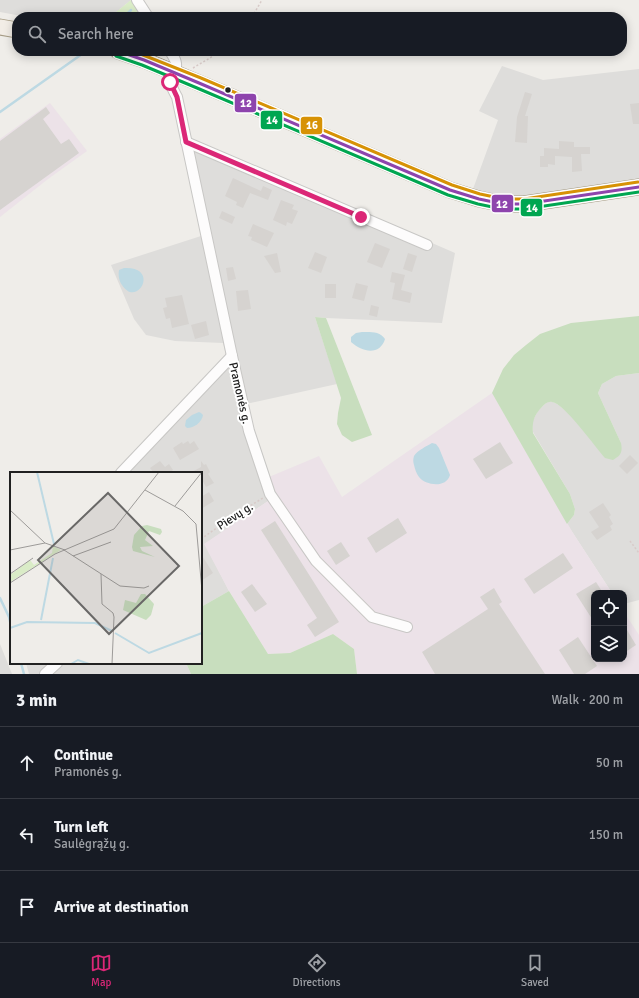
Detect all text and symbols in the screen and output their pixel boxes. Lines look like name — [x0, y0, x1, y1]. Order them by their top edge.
search box — [12, 12, 627, 56]
icon: search — [26, 23, 48, 45]
text: Search here — [58, 25, 134, 43]
route start — [161, 73, 179, 91]
unlabelled marker — [223, 85, 233, 95]
line badge: 12 — [234, 93, 257, 113]
text: 12 — [240, 97, 252, 110]
line badge: 14 — [260, 110, 283, 130]
text: 14 — [266, 114, 278, 127]
line badge: 16 — [300, 116, 323, 135]
text: 16 — [306, 119, 318, 132]
line badge: 12 — [491, 194, 514, 213]
text: 12 — [496, 198, 508, 211]
line badge: 14 — [520, 198, 543, 217]
text: 14 — [526, 202, 538, 215]
route end — [352, 208, 370, 226]
street label: Pramonės g. — [225, 361, 254, 425]
inset map — [10, 472, 202, 664]
street label: Pievų g. — [214, 499, 256, 534]
map controls — [591, 590, 627, 662]
button: locate — [591, 590, 627, 626]
button: layers — [591, 626, 627, 662]
text: 3 min — [16, 690, 57, 711]
text: Walk · 200 m — [552, 692, 623, 708]
text: Continue — [54, 746, 113, 764]
icon: ahead — [16, 752, 38, 774]
text: 50 m — [596, 755, 623, 771]
text: Pramonės g. — [54, 764, 122, 780]
text: Turn left — [54, 818, 108, 836]
icon: left — [16, 824, 38, 846]
text: 150 m — [589, 827, 623, 843]
text: Saulėgrąžų g. — [54, 836, 129, 852]
icon: arrive — [16, 896, 38, 918]
text: Arrive at destination — [54, 898, 189, 916]
tab: Map — [90, 952, 112, 989]
tab: Directions — [293, 952, 341, 989]
tab: Saved — [521, 952, 549, 989]

